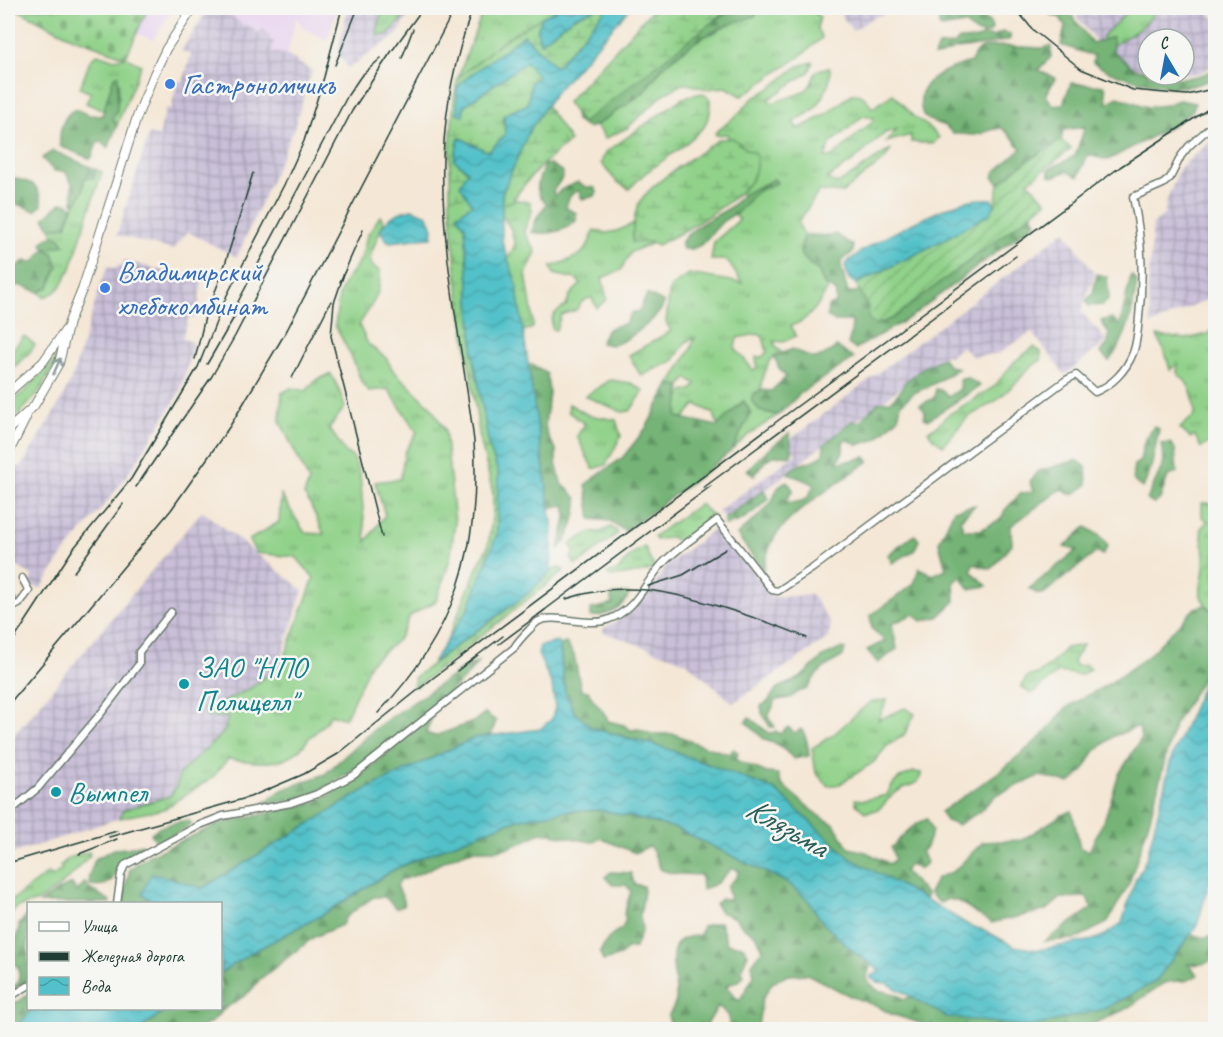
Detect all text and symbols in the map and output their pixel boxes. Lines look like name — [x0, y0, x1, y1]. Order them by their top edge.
north arrow — [1136, 27, 1196, 87]
text: С — [1158, 32, 1171, 54]
place label: Гастрономчикъ — [182, 65, 337, 103]
marker: Гастрономчикъ — [163, 77, 177, 91]
place label: Владимирский хлебокомбинат — [117, 252, 269, 324]
marker: Владимирский хлебокомбинат — [98, 281, 112, 295]
one-way arrow — [51, 358, 63, 376]
place label: ЗАО "НПО Полицелл" — [196, 648, 310, 720]
marker: ЗАО "НПО Полицелл" — [177, 677, 191, 691]
place label: Вымпел — [68, 773, 149, 811]
marker: Вымпел — [49, 785, 63, 799]
water label: Клязьма — [739, 787, 838, 868]
legend — [27, 902, 222, 1010]
text: Улица — [81, 915, 118, 937]
text: Железная дорога — [81, 945, 185, 968]
text: Вода — [81, 975, 112, 997]

